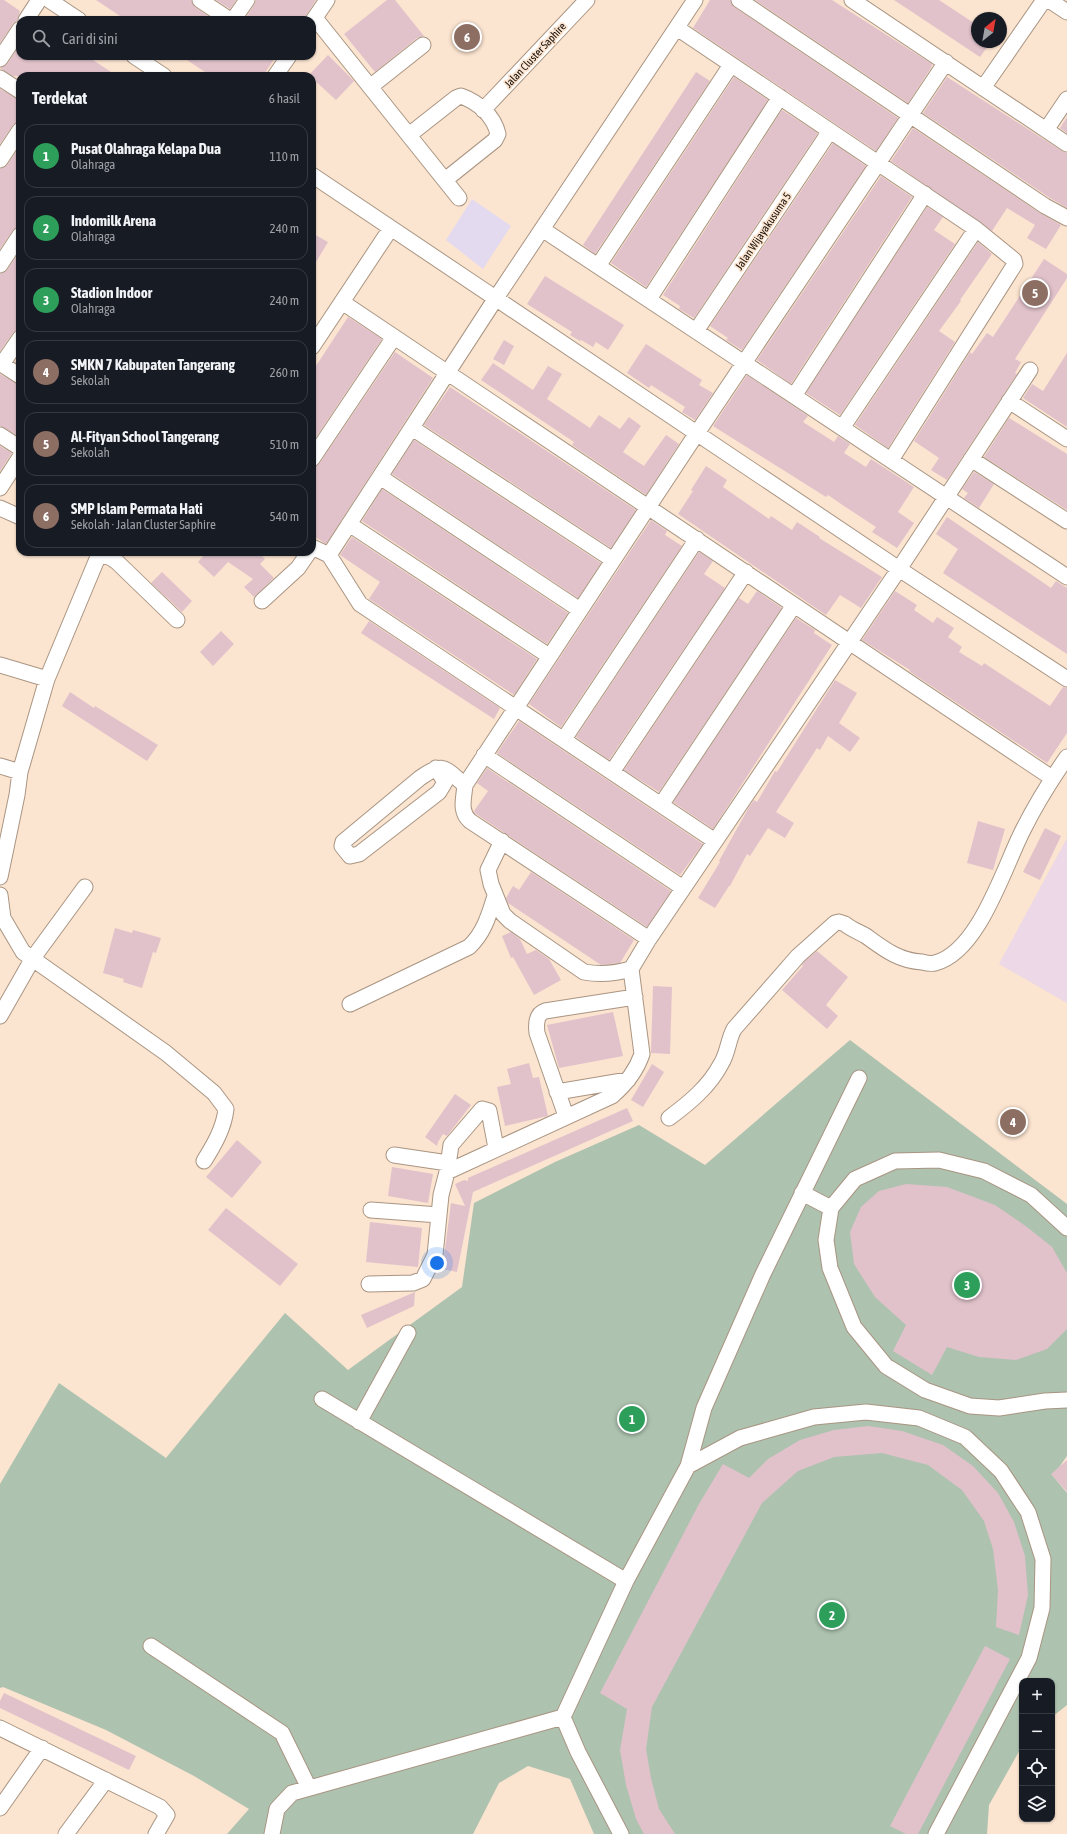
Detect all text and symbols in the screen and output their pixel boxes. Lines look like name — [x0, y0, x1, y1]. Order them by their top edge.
north arrow — [971, 12, 1007, 48]
search box — [16, 16, 316, 60]
street label: Jalan Cluster Saphire — [502, 20, 568, 90]
pin: 6 — [454, 22, 480, 52]
icon: search — [30, 27, 52, 49]
text: Cari di sini — [62, 30, 118, 47]
text: Terdekat — [32, 88, 87, 108]
text: 6 hasil — [269, 91, 300, 106]
text: Pusat Olahraga Kelapa Dua — [71, 140, 221, 157]
text: 1 — [43, 149, 49, 164]
text: 110 m — [270, 149, 299, 164]
text: Olahraga — [71, 157, 115, 172]
street label: Jalan Wijayakusuma 5 — [733, 190, 793, 272]
text: Indomilk Arena — [71, 212, 156, 229]
text: 2 — [43, 221, 49, 236]
text: 240 m — [270, 221, 299, 236]
text: Olahraga — [71, 229, 115, 244]
pin: 5 — [1022, 278, 1048, 308]
text: Stadion Indoor — [71, 284, 152, 301]
text: 3 — [43, 293, 49, 308]
text: 240 m — [270, 293, 299, 308]
text: Olahraga — [71, 301, 115, 316]
text: SMKN 7 Kabupaten Tangerang — [71, 356, 235, 373]
text: 4 — [43, 365, 49, 380]
text: 260 m — [270, 365, 299, 380]
text: Sekolah — [71, 373, 110, 388]
text: Al-Fityan School Tangerang — [71, 428, 219, 445]
text: 5 — [43, 437, 49, 452]
text: 510 m — [270, 437, 299, 452]
text: Sekolah — [71, 445, 110, 460]
text: SMP Islam Permata Hati — [71, 500, 203, 517]
text: 6 — [43, 509, 49, 524]
text: 540 m — [270, 509, 299, 524]
text: Sekolah · Jalan Cluster Saphire — [71, 517, 216, 532]
pin: 4 — [1000, 1107, 1026, 1137]
your location — [427, 1253, 447, 1273]
pin: 3 — [954, 1270, 980, 1300]
pin: 1 — [619, 1404, 645, 1434]
pin: 2 — [819, 1600, 845, 1630]
map controls — [1019, 1678, 1055, 1822]
button: + — [1019, 1678, 1055, 1714]
button: − — [1019, 1714, 1055, 1750]
button: locate — [1019, 1750, 1055, 1786]
button: layers — [1019, 1786, 1055, 1822]

